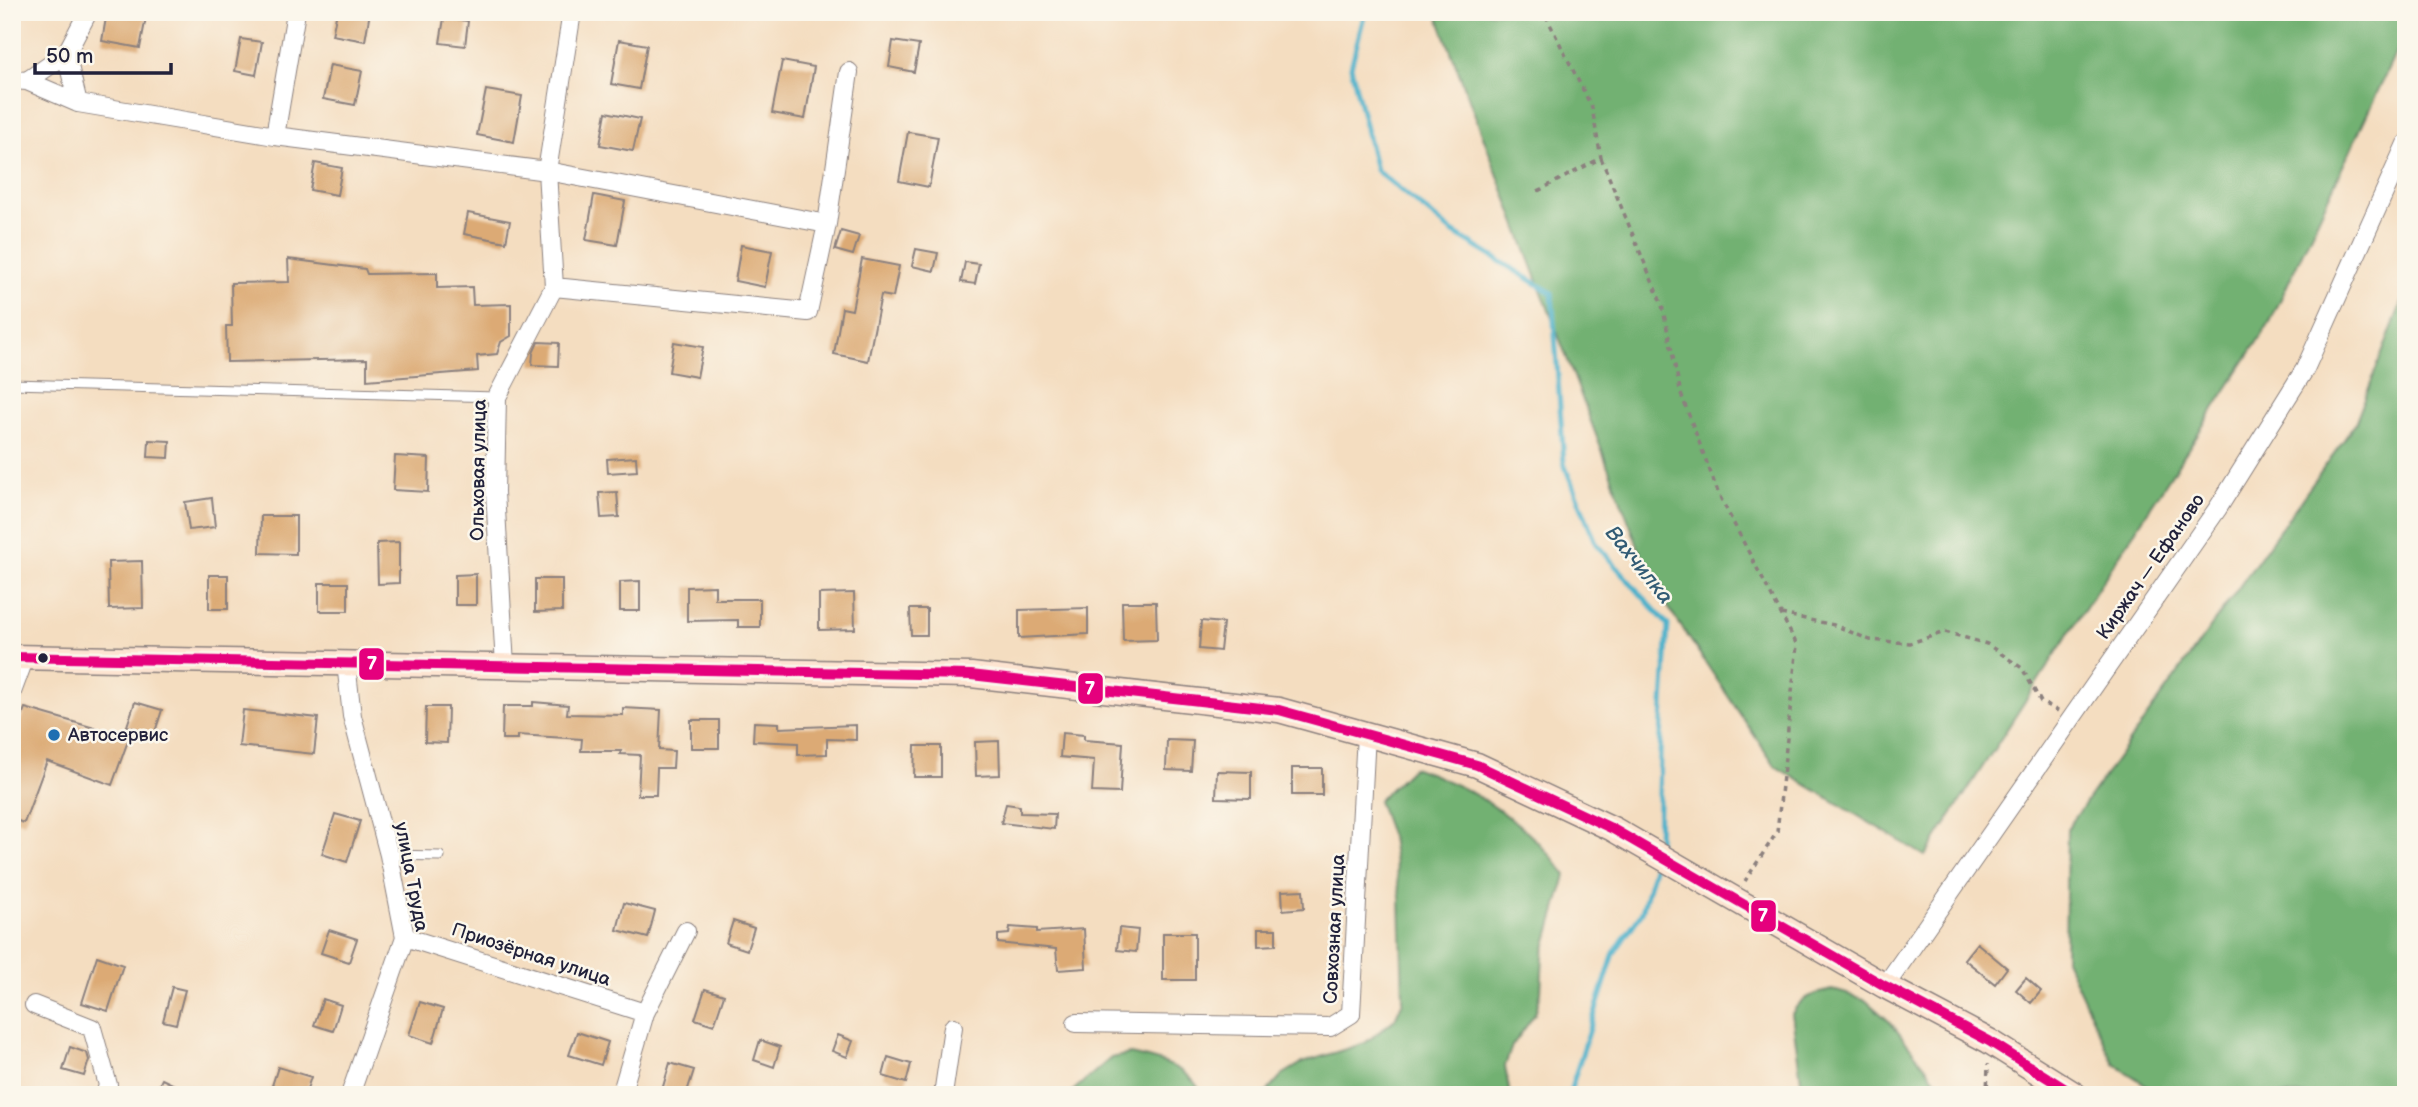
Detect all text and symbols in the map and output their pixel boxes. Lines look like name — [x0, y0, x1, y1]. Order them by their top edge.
scale bar — [35, 32, 172, 76]
text: 50 m — [46, 44, 93, 69]
street label: Ольховая улица — [466, 399, 492, 541]
street label: Киржач — Ефаново — [2092, 490, 2210, 644]
water label: Вахчилка — [1600, 521, 1678, 609]
line badge: 7 — [358, 647, 385, 681]
unlabelled marker — [36, 651, 50, 665]
text: 7 — [367, 653, 378, 676]
line badge: 7 — [1077, 672, 1104, 705]
text: 7 — [1085, 678, 1096, 701]
place label: Автосервис — [67, 724, 169, 747]
marker: Автосервис — [46, 727, 62, 743]
street label: улица Труда — [389, 820, 433, 934]
street label: Совхозная улица — [1320, 853, 1350, 1005]
line badge: 7 — [1750, 899, 1777, 933]
text: 7 — [1758, 905, 1769, 928]
street label: Приозёрная улица — [449, 918, 613, 992]

